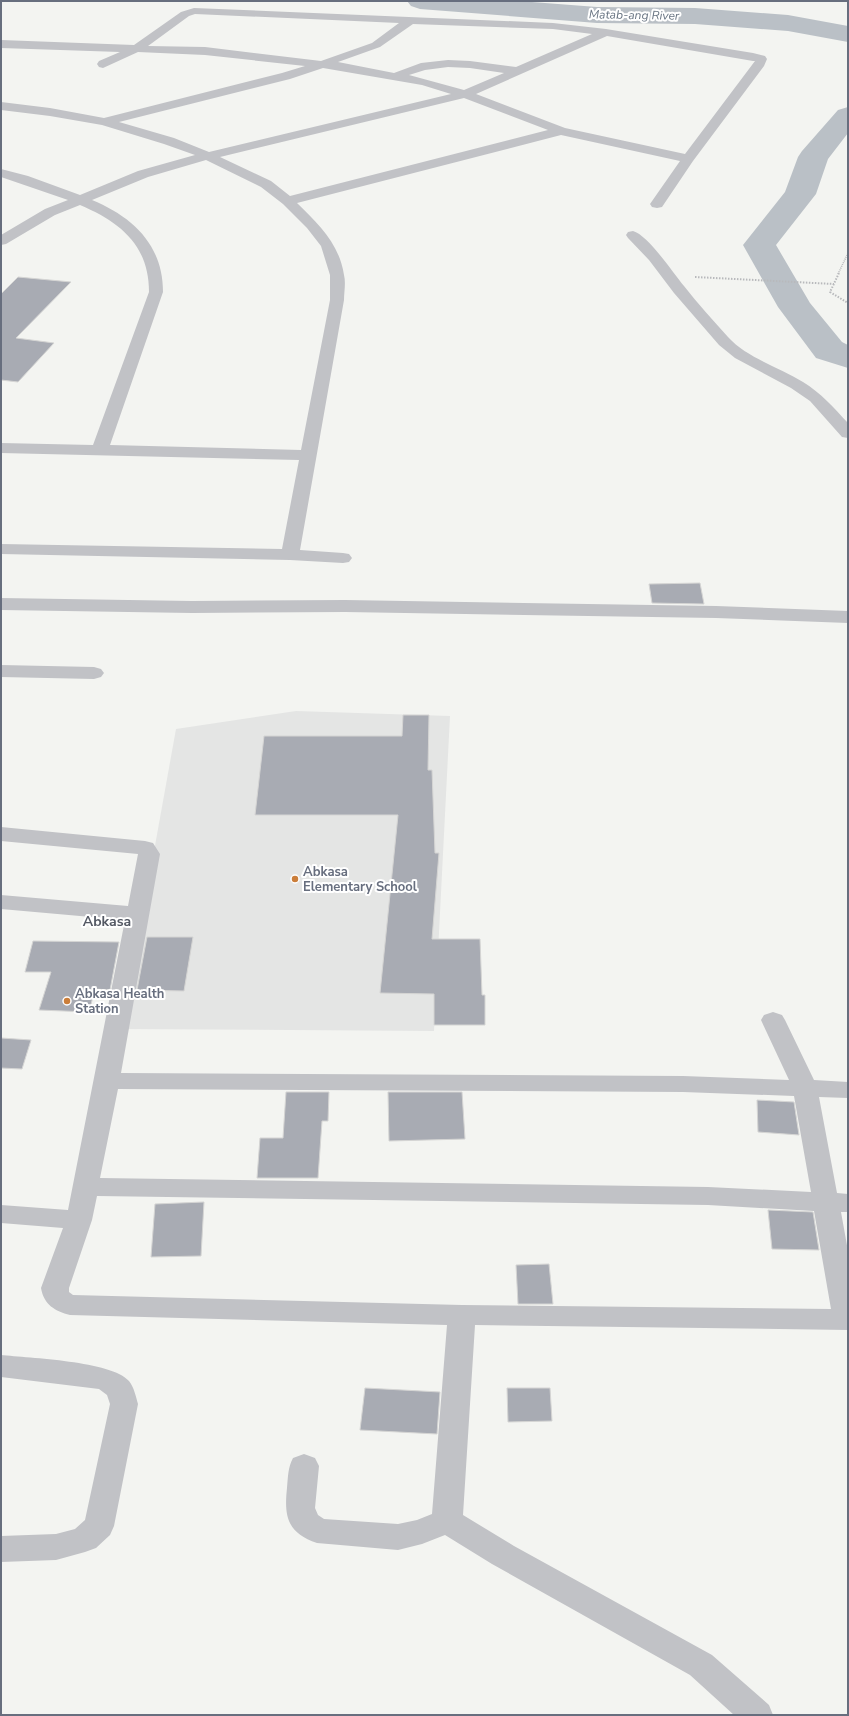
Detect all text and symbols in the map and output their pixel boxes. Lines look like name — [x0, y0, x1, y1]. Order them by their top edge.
water label: Matab-ang River — [589, 6, 680, 24]
place label: Abkasa Elementary School — [303, 863, 418, 896]
marker: Abkasa Elementary School — [290, 874, 300, 884]
district label: Abkasa — [83, 912, 131, 931]
place label: Abkasa Health Station — [75, 985, 164, 1018]
marker: Abkasa Health Station — [62, 996, 72, 1006]

